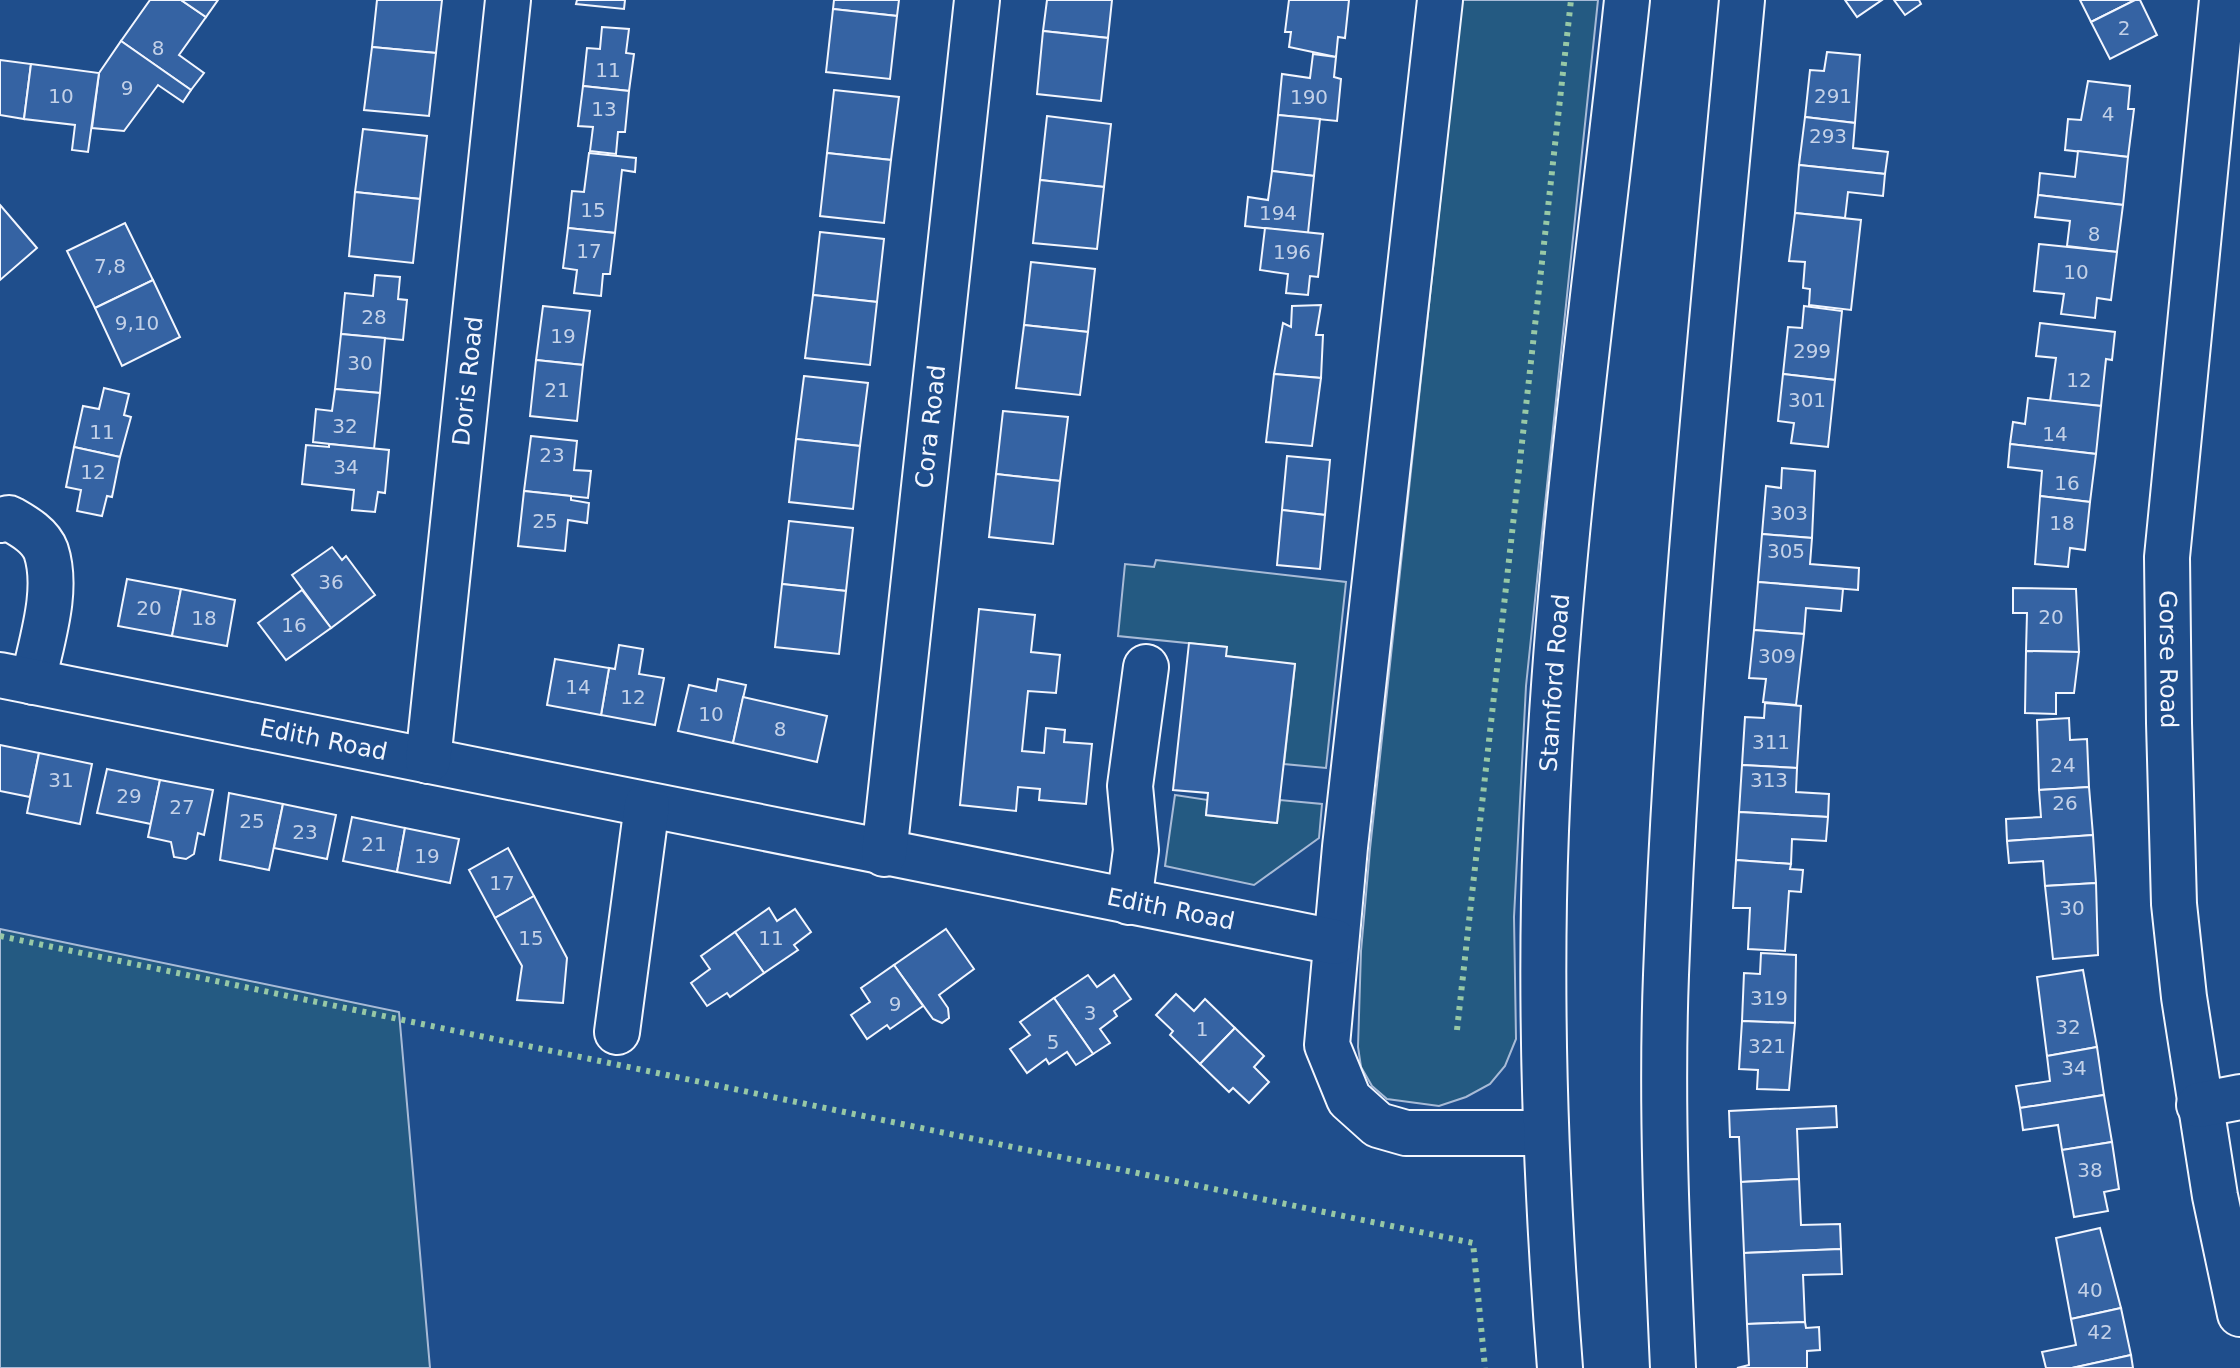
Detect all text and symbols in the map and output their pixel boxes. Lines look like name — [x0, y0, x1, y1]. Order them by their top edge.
house number: 2 — [2118, 16, 2130, 40]
house number: 8 — [152, 36, 164, 60]
house number: 11 — [595, 58, 621, 82]
house number: 9 — [121, 76, 133, 100]
house number: 10 — [48, 84, 74, 108]
house number: 291 — [1814, 84, 1852, 108]
house number: 190 — [1290, 85, 1328, 109]
house number: 13 — [591, 97, 617, 121]
house number: 4 — [2102, 102, 2114, 126]
house number: 293 — [1809, 124, 1847, 148]
house number: 15 — [580, 198, 606, 222]
house number: 194 — [1259, 201, 1297, 225]
house number: 8 — [2088, 222, 2100, 246]
house number: 17 — [576, 239, 602, 263]
house number: 196 — [1273, 240, 1311, 264]
house number: 7,8 — [94, 254, 126, 278]
house number: 10 — [2063, 260, 2089, 284]
house number: 28 — [361, 305, 387, 329]
house number: 9,10 — [115, 311, 159, 335]
street label: Doris Road — [447, 315, 489, 447]
house number: 19 — [550, 324, 576, 348]
house number: 299 — [1793, 339, 1831, 363]
house number: 30 — [347, 351, 373, 375]
street label: Cora Road — [910, 363, 951, 490]
house number: 12 — [2066, 368, 2092, 392]
house number: 21 — [544, 378, 570, 402]
house number: 301 — [1788, 388, 1826, 412]
house number: 32 — [332, 414, 358, 438]
house number: 11 — [89, 420, 115, 444]
house number: 14 — [2042, 422, 2068, 446]
house number: 23 — [539, 443, 565, 467]
house number: 34 — [333, 455, 359, 479]
house number: 12 — [80, 460, 106, 484]
house number: 16 — [2054, 471, 2080, 495]
house number: 303 — [1770, 501, 1808, 525]
house number: 25 — [532, 509, 558, 533]
house number: 18 — [2049, 511, 2075, 535]
house number: 305 — [1767, 539, 1805, 563]
house number: 36 — [318, 570, 344, 594]
street label: Gorse Road — [2153, 590, 2183, 729]
street label: Stamford Road — [1535, 593, 1575, 773]
house number: 20 — [136, 596, 162, 620]
house number: 20 — [2038, 605, 2064, 629]
house number: 18 — [191, 606, 217, 630]
house number: 16 — [281, 613, 307, 637]
house number: 309 — [1758, 644, 1796, 668]
house number: 14 — [565, 675, 591, 699]
house number: 12 — [620, 685, 646, 709]
house number: 10 — [698, 702, 724, 726]
street label: Edith Road — [257, 713, 390, 766]
house number: 8 — [774, 717, 786, 741]
house number: 311 — [1752, 730, 1790, 754]
house number: 24 — [2050, 753, 2076, 777]
house number: 31 — [48, 768, 74, 792]
house number: 313 — [1750, 768, 1788, 792]
house number: 29 — [116, 784, 142, 808]
house number: 26 — [2052, 791, 2078, 815]
house number: 27 — [169, 795, 195, 819]
house number: 25 — [239, 809, 265, 833]
house number: 23 — [292, 820, 318, 844]
house number: 21 — [361, 832, 387, 856]
house number: 19 — [414, 844, 440, 868]
house number: 17 — [489, 871, 515, 895]
street label: Edith Road — [1105, 883, 1237, 936]
house number: 30 — [2059, 896, 2085, 920]
house number: 15 — [518, 926, 544, 950]
house number: 11 — [758, 926, 784, 950]
house number: 319 — [1750, 986, 1788, 1010]
house number: 9 — [889, 992, 901, 1016]
house number: 3 — [1084, 1001, 1096, 1025]
house number: 32 — [2055, 1015, 2081, 1039]
house number: 1 — [1196, 1017, 1208, 1041]
house number: 5 — [1047, 1030, 1059, 1054]
house number: 321 — [1748, 1034, 1786, 1058]
house number: 34 — [2061, 1056, 2087, 1080]
house number: 38 — [2077, 1158, 2103, 1182]
house number: 40 — [2077, 1278, 2103, 1302]
house number: 42 — [2087, 1320, 2113, 1344]

